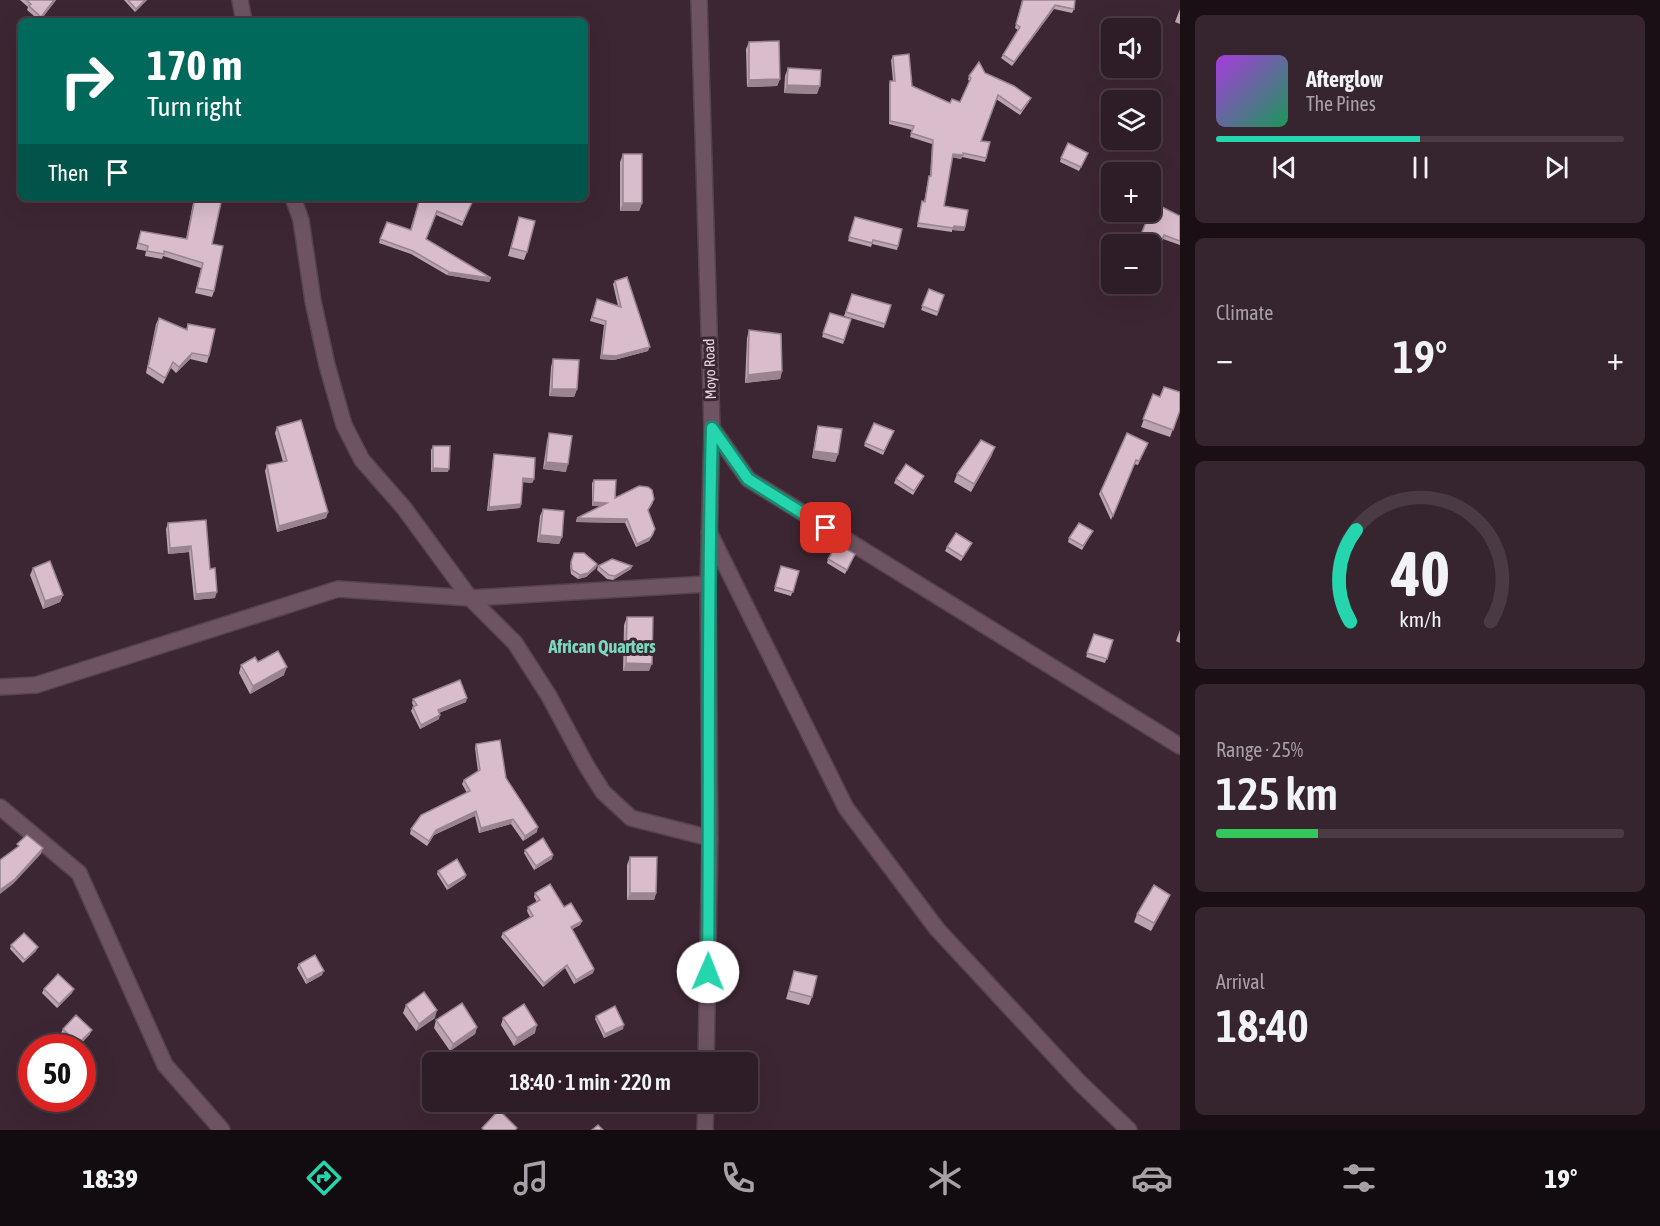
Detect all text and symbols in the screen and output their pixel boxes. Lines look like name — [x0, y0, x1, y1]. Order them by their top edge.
map controls — [1101, 18, 1161, 294]
button: sound — [1101, 18, 1161, 78]
text: 170 m — [147, 41, 242, 89]
icon: right — [48, 42, 126, 120]
text: Afterglow — [1306, 66, 1383, 92]
button: layers — [1101, 90, 1161, 150]
text: Turn right — [147, 91, 242, 122]
text: The Pines — [1306, 92, 1376, 115]
icon: previous — [1268, 151, 1301, 184]
icon: pause — [1404, 151, 1437, 184]
icon: next — [1540, 151, 1573, 184]
icon: arrive — [101, 156, 134, 189]
text: Then — [48, 160, 89, 186]
button: + — [1101, 162, 1161, 222]
button: − — [1101, 234, 1161, 294]
text: Climate — [1216, 301, 1273, 324]
text: 19° — [1393, 331, 1447, 383]
street label: Moyo Road — [700, 338, 719, 400]
text: − — [1216, 339, 1233, 377]
text: + — [1607, 339, 1624, 377]
pin — [800, 502, 851, 553]
icon: arrive — [809, 511, 842, 544]
text: 40 — [1390, 538, 1449, 609]
text: km/h — [1399, 607, 1441, 632]
district label: African Quarters — [547, 636, 656, 657]
text: Range · 25% — [1216, 738, 1303, 761]
text: 125 km — [1216, 768, 1338, 820]
position arrow — [676, 940, 740, 1004]
text: Arrival — [1216, 970, 1265, 993]
text: 18:40 — [1216, 1000, 1309, 1052]
speed limit sign: 50 — [18, 1034, 96, 1112]
text: 18:40 · 1 min · 220 m — [509, 1069, 671, 1095]
icon: directions — [303, 1157, 345, 1199]
icon: music — [510, 1157, 552, 1199]
icon: phone — [717, 1157, 759, 1199]
icon: climate — [924, 1157, 966, 1199]
icon: car — [1131, 1157, 1173, 1199]
icon: filters — [1338, 1157, 1380, 1199]
text: 18:39 — [82, 1163, 138, 1194]
text: 19° — [1545, 1163, 1577, 1194]

